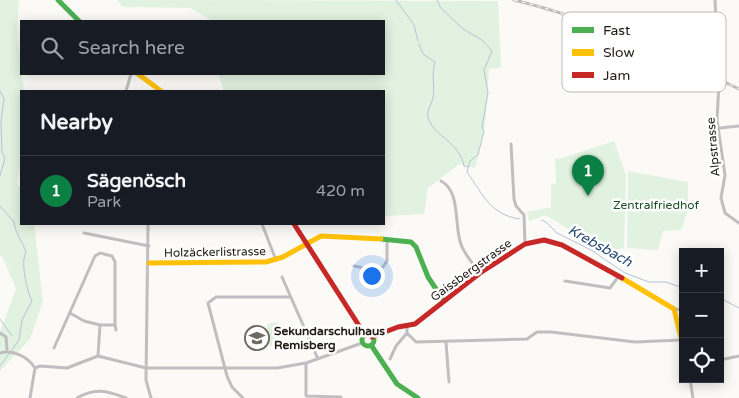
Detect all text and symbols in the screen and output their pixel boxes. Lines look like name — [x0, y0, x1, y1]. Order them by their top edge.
legend — [562, 12, 726, 92]
search box — [20, 20, 385, 75]
text: Fast — [603, 22, 631, 39]
icon: search — [38, 34, 66, 62]
text: Search here — [78, 37, 185, 59]
text: Slow — [603, 44, 635, 61]
text: Jam — [603, 67, 630, 84]
text: Nearby — [40, 110, 113, 135]
street label: Alpstrasse — [703, 117, 723, 177]
pin: 1 — [572, 155, 604, 196]
text: Sägenösch — [87, 170, 186, 192]
text: 1 — [51, 181, 61, 201]
text: 420 m — [316, 181, 365, 201]
text: Park — [87, 192, 121, 212]
park label: Zentralfriedhof — [613, 198, 700, 212]
water label: Krebsbach — [565, 221, 635, 271]
street label: Gaissbergstrasse — [428, 236, 514, 304]
street label: Holzäckerlistrasse — [164, 244, 266, 260]
map controls — [679, 248, 724, 383]
button: + — [679, 248, 724, 293]
your location — [359, 263, 385, 289]
button: − — [679, 293, 724, 338]
place label: Sekundarschulhaus Remisberg — [274, 324, 385, 353]
school or university icon: Sekundarschulhaus Remisberg — [244, 325, 270, 351]
button: locate — [679, 338, 724, 383]

